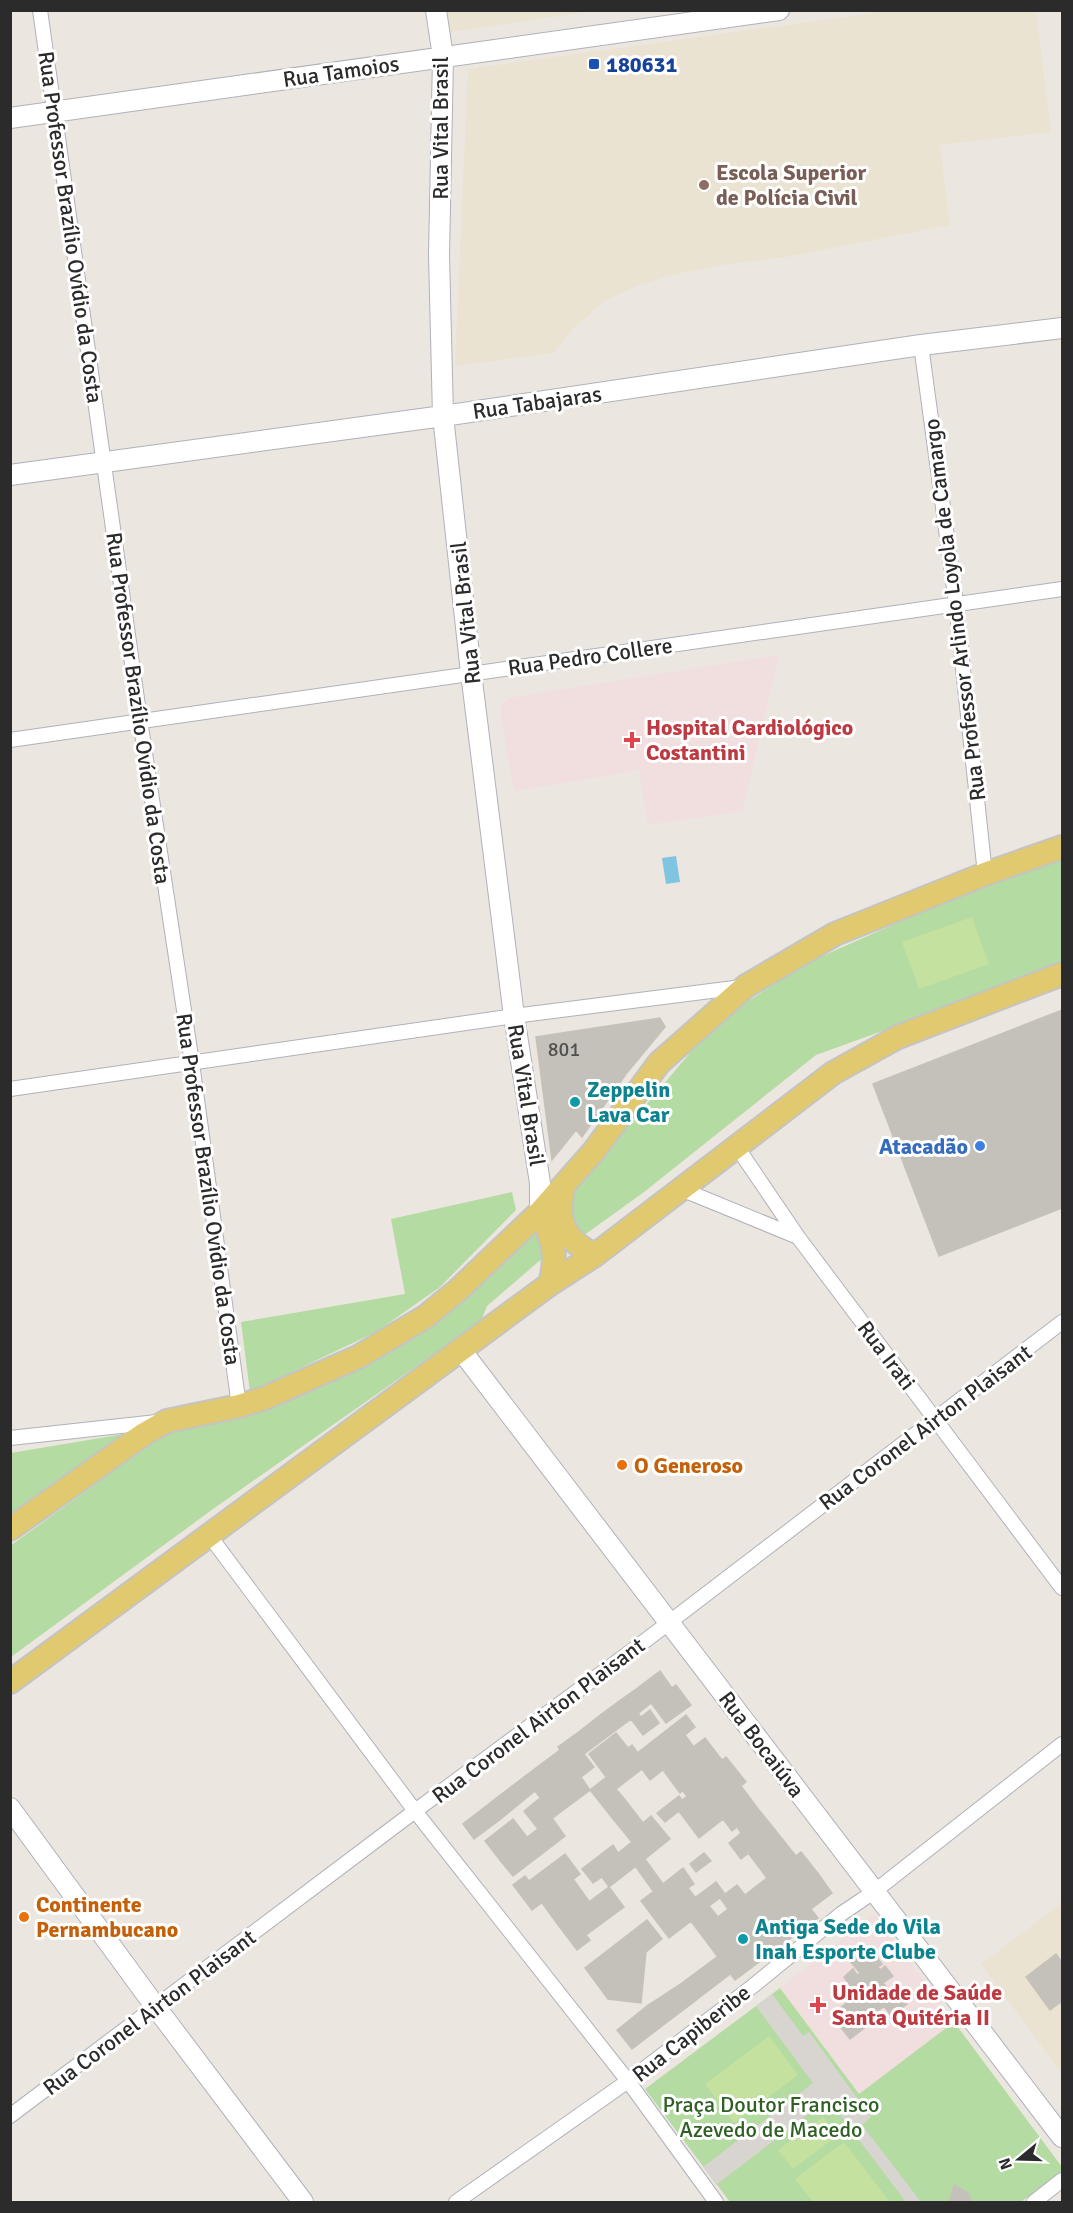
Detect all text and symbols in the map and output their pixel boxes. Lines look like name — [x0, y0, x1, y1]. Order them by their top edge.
street label: Rua Professor Brazílio Ovídio da Costa — [32, 49, 109, 405]
street label: Rua Tamoios — [281, 50, 401, 93]
place label: 180631 — [606, 51, 677, 78]
street label: Rua Vital Brasil — [427, 56, 454, 200]
marker: 180631 — [587, 57, 601, 71]
place label: Escola Superior de Polícia Civil — [716, 159, 866, 211]
marker: Escola Superior de Polícia Civil — [697, 178, 711, 192]
street label: Rua Tabajaras — [471, 380, 603, 425]
street label: Rua Professor Arlindo Loyola de Camargo — [918, 417, 991, 803]
street label: Rua Professor Brazílio Ovídio da Costa — [100, 530, 177, 886]
street label: Rua Vital Brasil — [445, 540, 486, 686]
street label: Rua Pedro Collere — [506, 632, 674, 681]
place label: Hospital Cardiológico Costantini — [646, 714, 853, 766]
marker: Hospital Cardiológico Costantini — [623, 731, 641, 749]
street label: Rua Professor Brazílio Ovídio da Costa — [170, 1011, 247, 1367]
street label: Rua Vital Brasil — [502, 1022, 551, 1168]
house number: 801 — [548, 1037, 580, 1062]
place label: Zeppelin Lava Car — [587, 1076, 670, 1128]
marker: Zeppelin Lava Car — [568, 1095, 582, 1109]
place label: Atacadão — [879, 1133, 968, 1160]
marker: Atacadão — [973, 1139, 987, 1153]
street label: Rua Irati — [852, 1315, 921, 1395]
street label: Rua Coronel Airton Plaisant — [814, 1338, 1037, 1516]
place label: O Generoso — [634, 1452, 743, 1479]
marker: O Generoso — [615, 1458, 629, 1472]
street label: Rua Coronel Airton Plaisant — [427, 1631, 650, 1809]
street label: Rua Bocaiúva — [713, 1686, 810, 1803]
place label: Continente Pernambucano — [36, 1891, 178, 1943]
marker: Continente Pernambucano — [17, 1910, 31, 1924]
place label: Antiga Sede do Vila Inah Esporte Clube — [755, 1913, 941, 1965]
street label: Rua Coronel Airton Plaisant — [38, 1923, 261, 2101]
marker: Antiga Sede do Vila Inah Esporte Clube — [736, 1932, 750, 1946]
street label: Rua Capiberibe — [627, 1979, 756, 2088]
place label: Unidade de Saúde Santa Quitéria II — [832, 1979, 1002, 2031]
marker: Unidade de Saúde Santa Quitéria II — [809, 1996, 827, 2014]
park label: Praça Doutor Francisco Azevedo de Macedo — [662, 2091, 880, 2143]
north arrow — [989, 2129, 1049, 2189]
text: N — [994, 2155, 1017, 2172]

